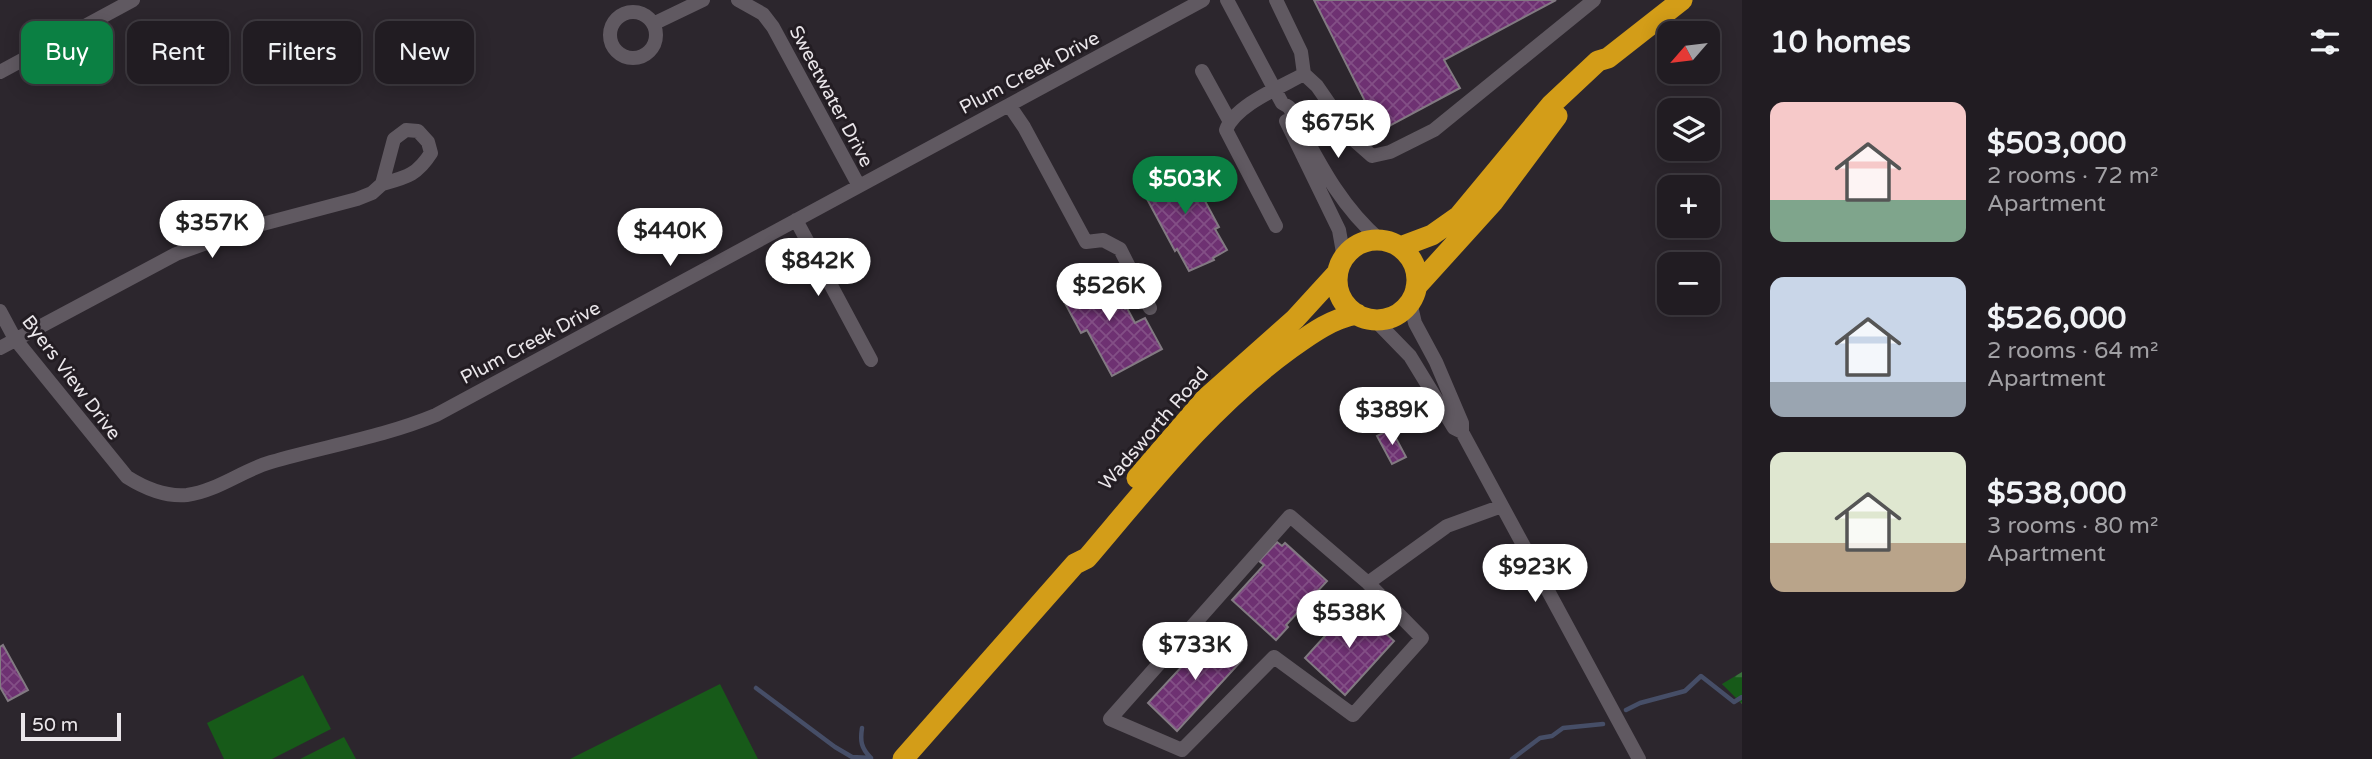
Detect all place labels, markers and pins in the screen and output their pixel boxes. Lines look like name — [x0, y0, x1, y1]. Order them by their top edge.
pin: $675K — [1289, 100, 1387, 160]
pin: $503K — [1136, 156, 1234, 216]
pin: $357K — [163, 201, 261, 260]
pin: $440K — [621, 208, 719, 268]
pin: $842K — [769, 238, 867, 298]
pin: $526K — [1060, 264, 1158, 323]
pin: $389K — [1343, 388, 1441, 447]
pin: $923K — [1486, 544, 1584, 604]
pin: $538K — [1300, 590, 1398, 650]
pin: $733K — [1146, 622, 1244, 682]

